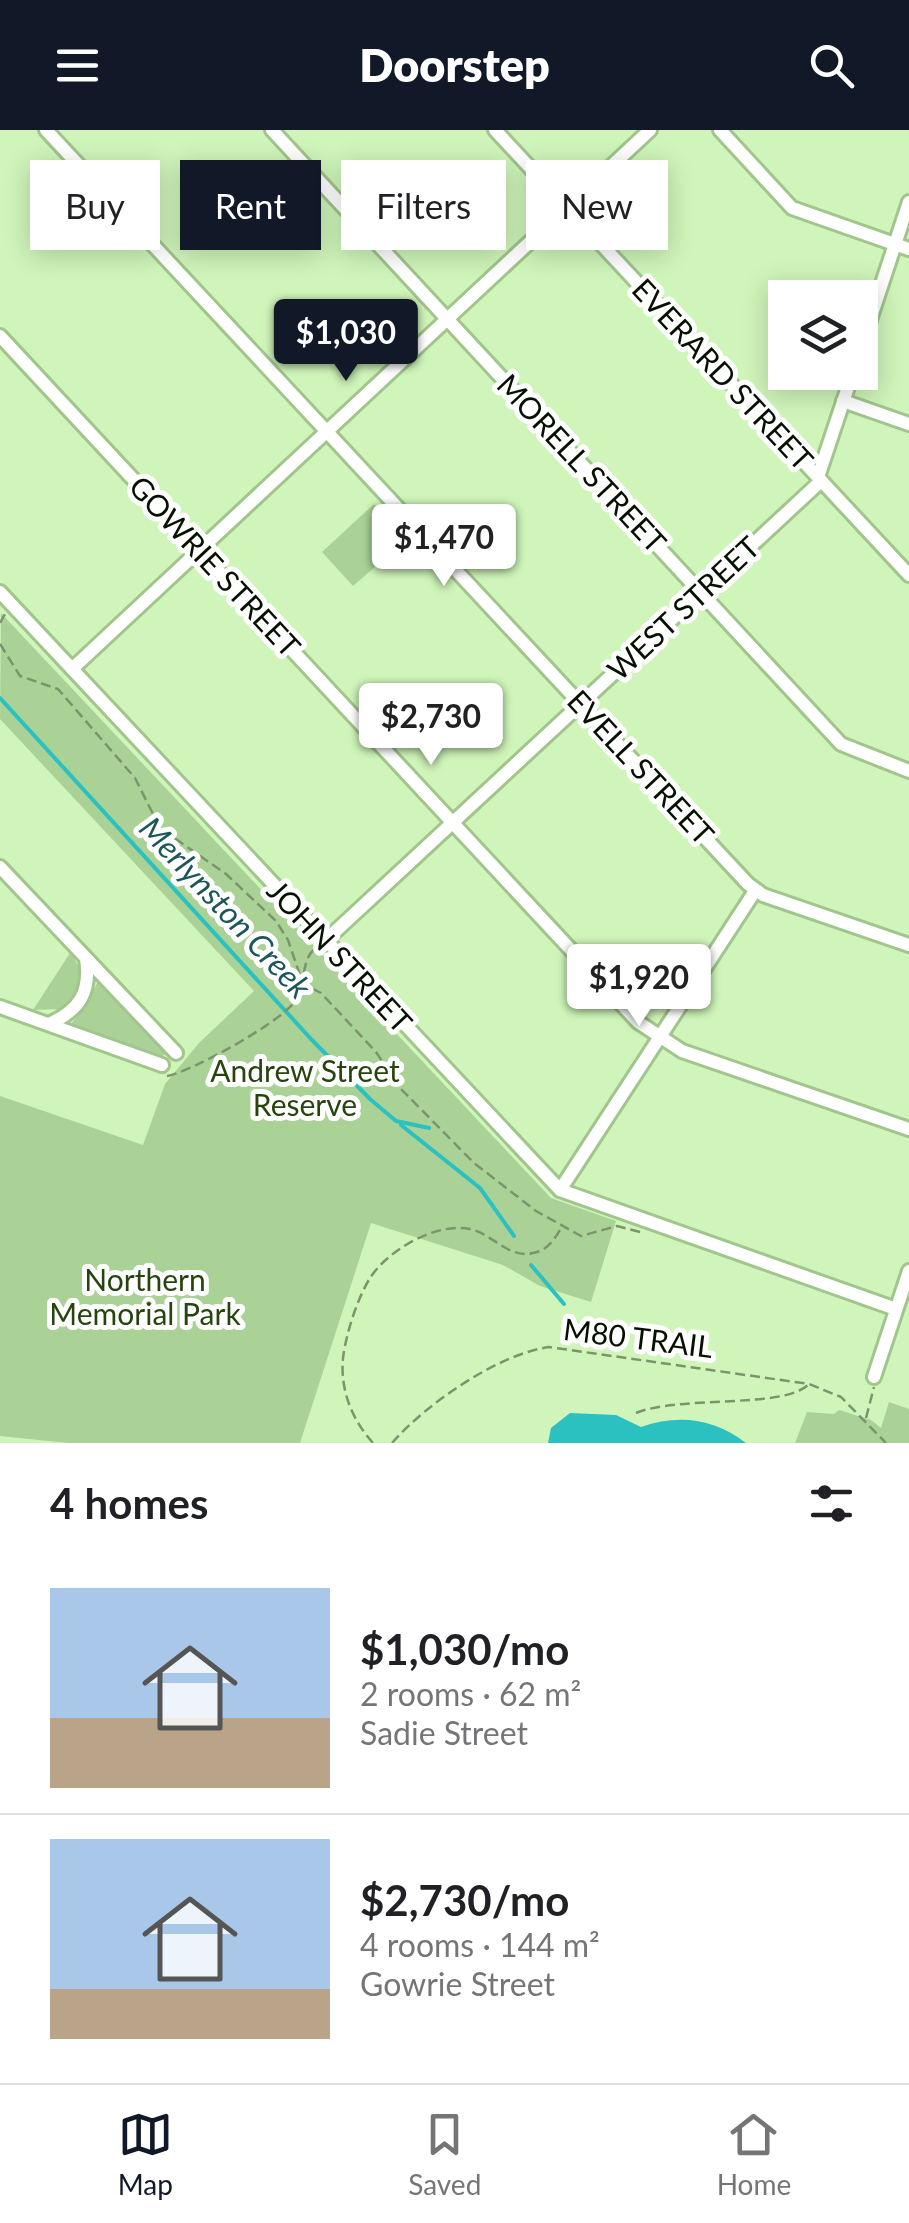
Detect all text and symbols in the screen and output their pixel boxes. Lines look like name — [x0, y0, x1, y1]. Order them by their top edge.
icon: menu — [50, 38, 105, 93]
text: Doorstep — [359, 38, 550, 92]
icon: search — [804, 38, 859, 93]
chip: Buy — [30, 160, 160, 250]
chip: Rent — [180, 160, 321, 250]
chip: Filters — [341, 160, 506, 250]
chip: New — [526, 160, 668, 250]
street label: EVERARD STREET — [626, 270, 822, 477]
map controls — [768, 280, 878, 390]
button: layers — [768, 280, 878, 390]
pin: $1,030 — [265, 299, 427, 384]
text: $1,030 — [296, 312, 396, 351]
street label: MORELL STREET — [491, 366, 674, 559]
street label: GOWRIE STREET — [122, 468, 309, 664]
pin: $1,470 — [363, 504, 525, 589]
text: $1,470 — [394, 517, 494, 556]
street label: WEST STREET — [599, 528, 766, 687]
street label: EVELL STREET — [561, 682, 722, 851]
pin: $2,730 — [350, 683, 512, 768]
text: $2,730 — [381, 696, 481, 735]
water label: Merlynston Creek — [132, 808, 321, 1006]
street label: JOHN STREET — [261, 872, 420, 1040]
pin: $1,920 — [558, 944, 720, 1029]
text: $1,920 — [589, 957, 689, 996]
park label: Andrew Street Reserve — [210, 1052, 400, 1122]
park label: Northern Memorial Park — [49, 1261, 241, 1331]
street label: M80 TRAIL — [562, 1310, 715, 1364]
icon: filters — [804, 1476, 859, 1531]
text: 4 homes — [50, 1478, 208, 1528]
text: $1,030/mo — [360, 1624, 569, 1674]
icon: home — [130, 1628, 250, 1748]
text: 2 rooms · 62 m² — [360, 1674, 581, 1713]
text: Sadie Street — [360, 1713, 528, 1752]
text: $2,730/mo — [360, 1875, 569, 1925]
icon: home — [130, 1879, 250, 1999]
text: 4 rooms · 144 m² — [360, 1925, 600, 1964]
text: Gowrie Street — [360, 1964, 555, 2003]
tab: Map — [118, 2107, 173, 2201]
tab: Saved — [408, 2107, 481, 2201]
tab: Home — [717, 2107, 791, 2201]

